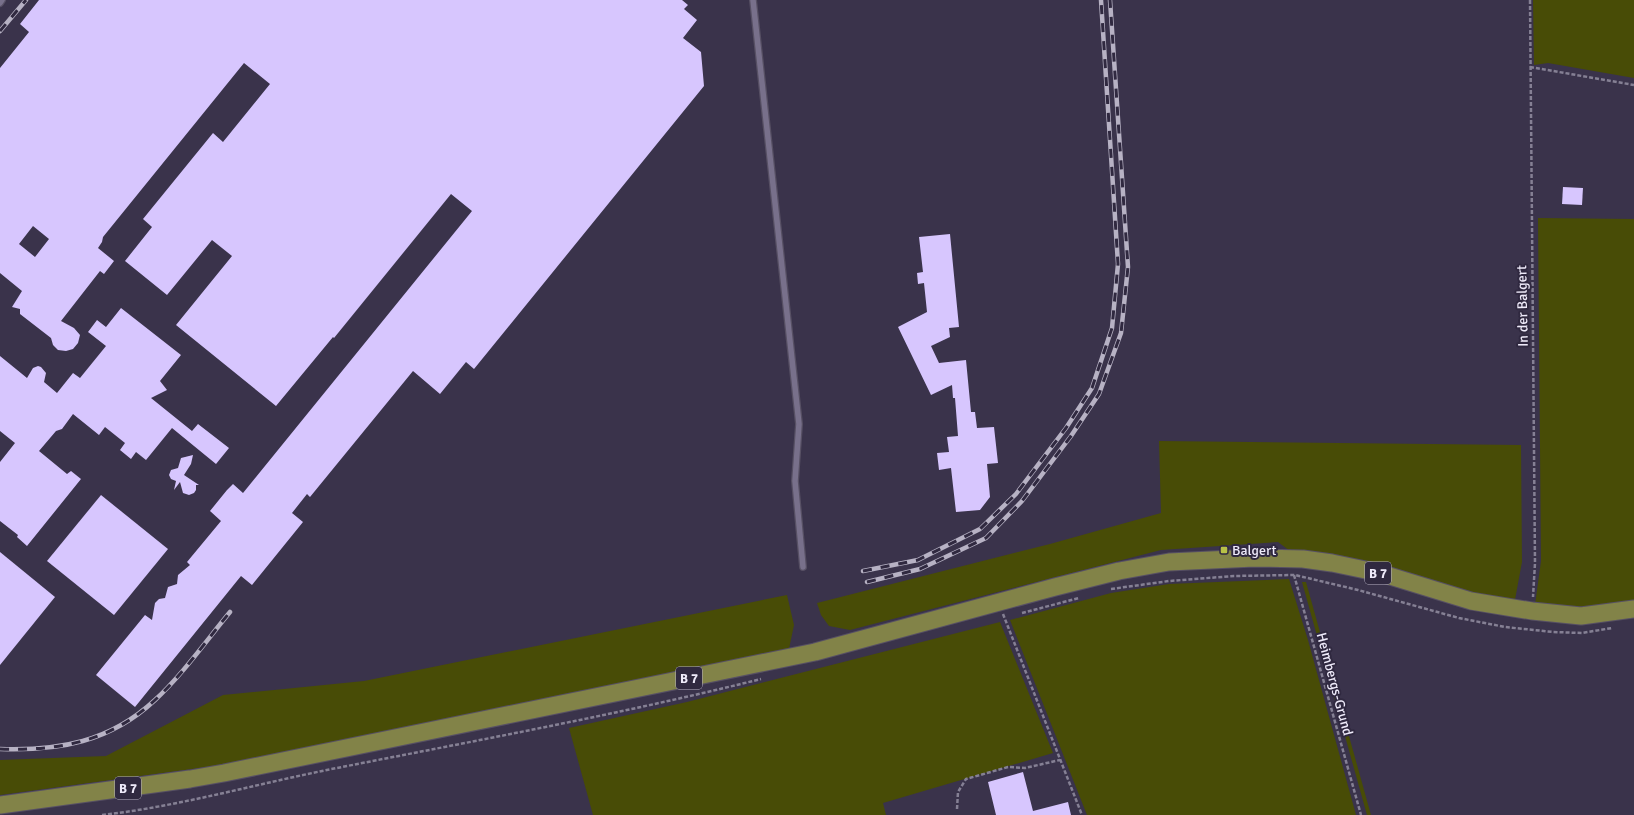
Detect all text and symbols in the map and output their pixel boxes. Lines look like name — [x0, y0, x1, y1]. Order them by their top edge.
street label: In der Balgert — [1513, 265, 1532, 347]
place label: Balgert — [1232, 542, 1276, 559]
marker: Balgert — [1219, 545, 1229, 555]
road number: B 7 — [1365, 562, 1391, 584]
street label: Heimbergs-Grund — [1313, 631, 1356, 738]
road number: B 7 — [676, 667, 702, 689]
road number: B 7 — [115, 777, 141, 799]

